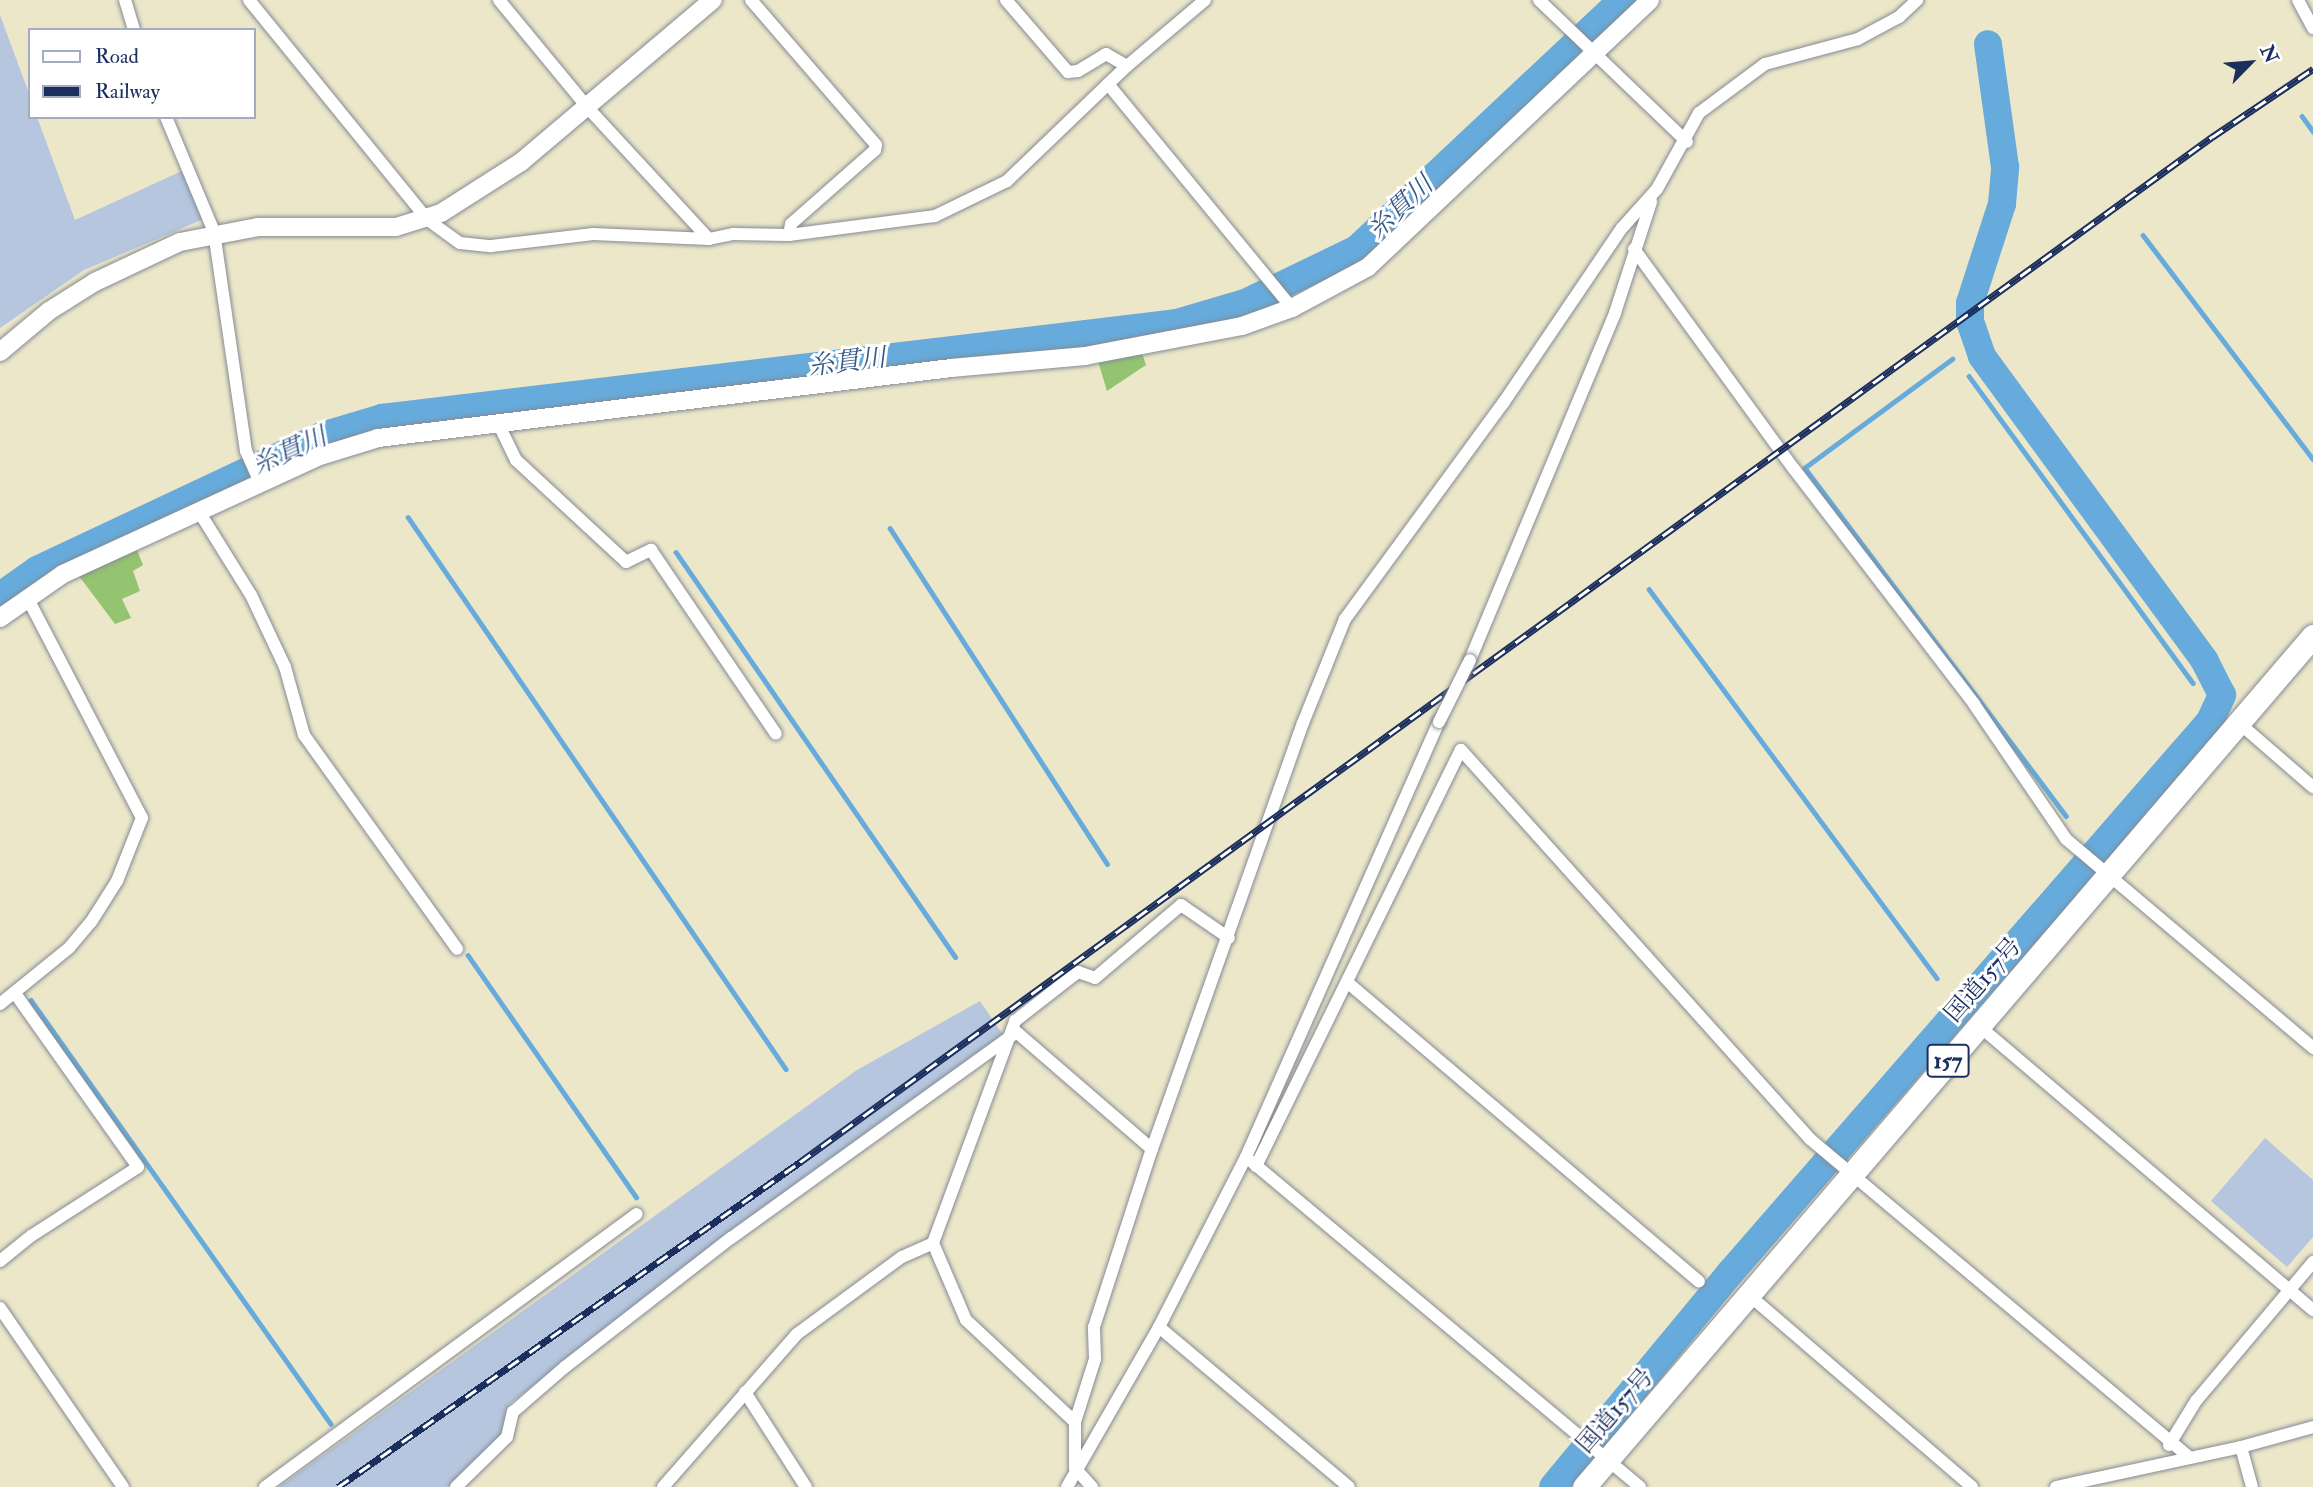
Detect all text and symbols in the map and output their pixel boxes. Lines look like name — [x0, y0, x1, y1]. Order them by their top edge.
legend — [28, 28, 256, 119]
north arrow — [2215, 28, 2285, 98]
text: N — [2255, 41, 2284, 67]
text: Road — [95, 43, 139, 70]
text: Railway — [95, 78, 160, 105]
water label: 糸貫川 — [1362, 170, 1440, 246]
water label: 糸貫川 — [806, 343, 888, 383]
water label: 糸貫川 — [248, 422, 332, 482]
street label: 国道157号 — [1939, 932, 2027, 1028]
road number: 157 — [1925, 1042, 1971, 1080]
street label: 国道157号 — [1571, 1363, 1659, 1459]

